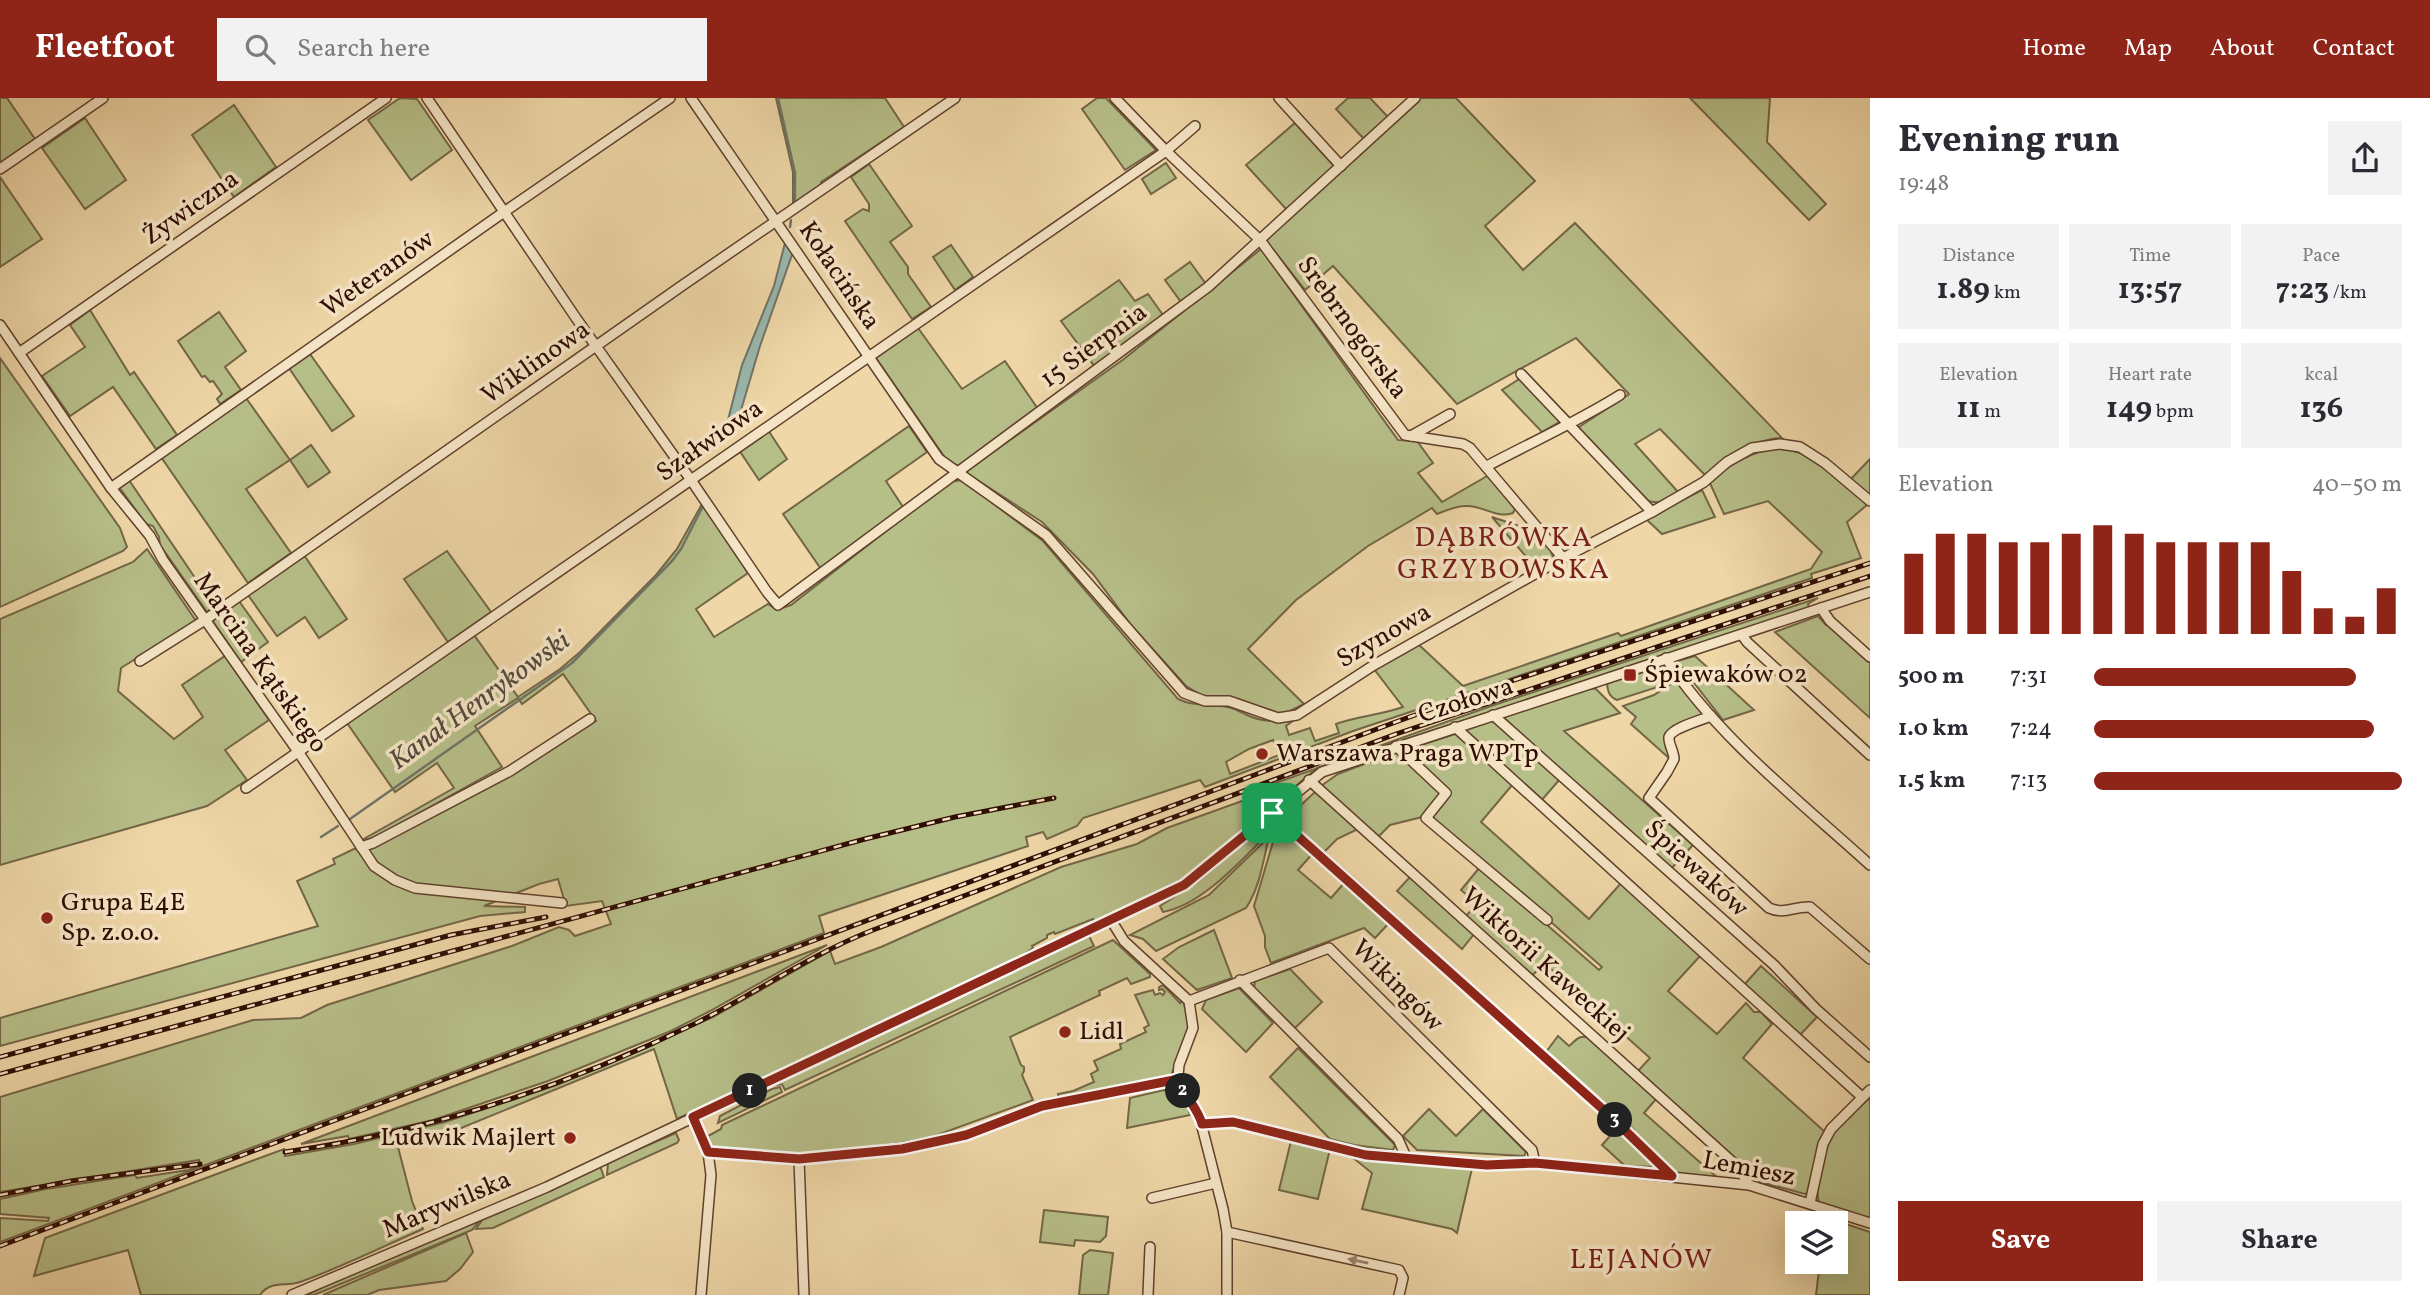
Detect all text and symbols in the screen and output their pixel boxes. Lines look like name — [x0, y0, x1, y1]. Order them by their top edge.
search box — [217, 18, 707, 81]
text: Fleetfoot — [35, 26, 175, 72]
icon: search — [241, 30, 279, 68]
text: Search here — [297, 31, 430, 67]
text: Home — [2022, 32, 2086, 66]
text: Map — [2124, 32, 2172, 66]
text: About — [2210, 32, 2275, 66]
text: Contact — [2313, 32, 2395, 66]
text: Evening run — [1898, 115, 2120, 168]
button: share — [2328, 121, 2402, 195]
street label: Żywiczna — [136, 162, 246, 254]
text: 19:48 — [1898, 168, 1949, 200]
street label: Kołacińska — [789, 214, 889, 338]
street label: Weteranów — [314, 222, 442, 326]
text: Distance — [1942, 243, 2015, 269]
text: Time — [2129, 243, 2171, 269]
text: Pace — [2302, 243, 2340, 269]
street label: Srebrnogórska — [1288, 249, 1416, 407]
text: 1.89 — [1936, 269, 1990, 311]
text: 13:57 — [2118, 269, 2182, 311]
text: 7:23 — [2276, 269, 2329, 311]
text: km — [1990, 280, 2021, 306]
text: /km — [2329, 280, 2367, 306]
street label: 15 Sierpnia — [1033, 295, 1155, 397]
street label: Wiklinowa — [474, 312, 598, 414]
text: Elevation — [1939, 362, 2018, 388]
text: Heart rate — [2108, 362, 2192, 388]
text: kcal — [2304, 362, 2338, 388]
text: 11 — [1956, 388, 1980, 430]
text: 149 — [2106, 388, 2152, 430]
text: 136 — [2299, 388, 2343, 430]
street label: Szałwiowa — [649, 391, 771, 491]
text: m — [1980, 399, 2001, 425]
text: bpm — [2152, 399, 2194, 425]
text: Elevation — [1898, 469, 1994, 501]
text: 40–50 m — [2312, 469, 2402, 501]
district label: DĄBRÓWKA GRZYBOWSKA — [1397, 519, 1611, 590]
street label: Marcina Kątskiego — [184, 565, 336, 761]
street label: Szynowa — [1330, 595, 1438, 677]
water label: Kanał Henrykowski — [382, 622, 579, 780]
place label: Śpiewaków 02 — [1644, 657, 1808, 693]
text: 500 m — [1898, 661, 1964, 693]
text: 7:31 — [2010, 661, 2047, 693]
marker: Śpiewaków 02 — [1622, 667, 1638, 683]
street label: Czołowa — [1414, 669, 1518, 733]
text: 1.0 km — [1898, 713, 1969, 745]
text: 7:24 — [2010, 713, 2052, 745]
place label: Warszawa Praga WPTp — [1276, 736, 1539, 772]
marker: Warszawa Praga WPTp — [1254, 746, 1270, 762]
text: 1.5 km — [1898, 765, 1965, 797]
text: 7:13 — [2010, 765, 2047, 797]
pin — [1242, 783, 1302, 843]
icon: arrive — [1253, 794, 1291, 832]
street label: Śpiewaków — [1636, 812, 1756, 926]
street label: Wiktorii Kaweckiej — [1453, 879, 1637, 1051]
place label: Grupa E4E Sp. z.o.o. — [61, 885, 185, 951]
marker: Grupa E4E Sp. z.o.o. — [39, 910, 55, 926]
street label: Wikingów — [1343, 932, 1451, 1040]
place label: Lidl — [1079, 1014, 1124, 1050]
marker: Lidl — [1057, 1024, 1073, 1040]
pin: 1 — [732, 1074, 768, 1108]
pin: 2 — [1166, 1074, 1200, 1108]
text: 1 — [746, 1077, 753, 1103]
text: 2 — [1178, 1077, 1187, 1103]
pin: 3 — [1598, 1102, 1632, 1138]
text: 3 — [1610, 1106, 1619, 1132]
place label: Ludwik Majlert — [380, 1120, 556, 1156]
marker: Ludwik Majlert — [562, 1130, 578, 1146]
street label: Lemiesz — [1699, 1142, 1799, 1196]
street label: Marywilska — [377, 1162, 517, 1248]
button: Save — [1898, 1201, 2143, 1281]
button: Share — [2157, 1201, 2402, 1281]
map controls — [1785, 1211, 1848, 1274]
button: layers — [1785, 1211, 1848, 1274]
district label: LEJANÓW — [1570, 1241, 1714, 1280]
one-way arrow — [1347, 1256, 1369, 1267]

